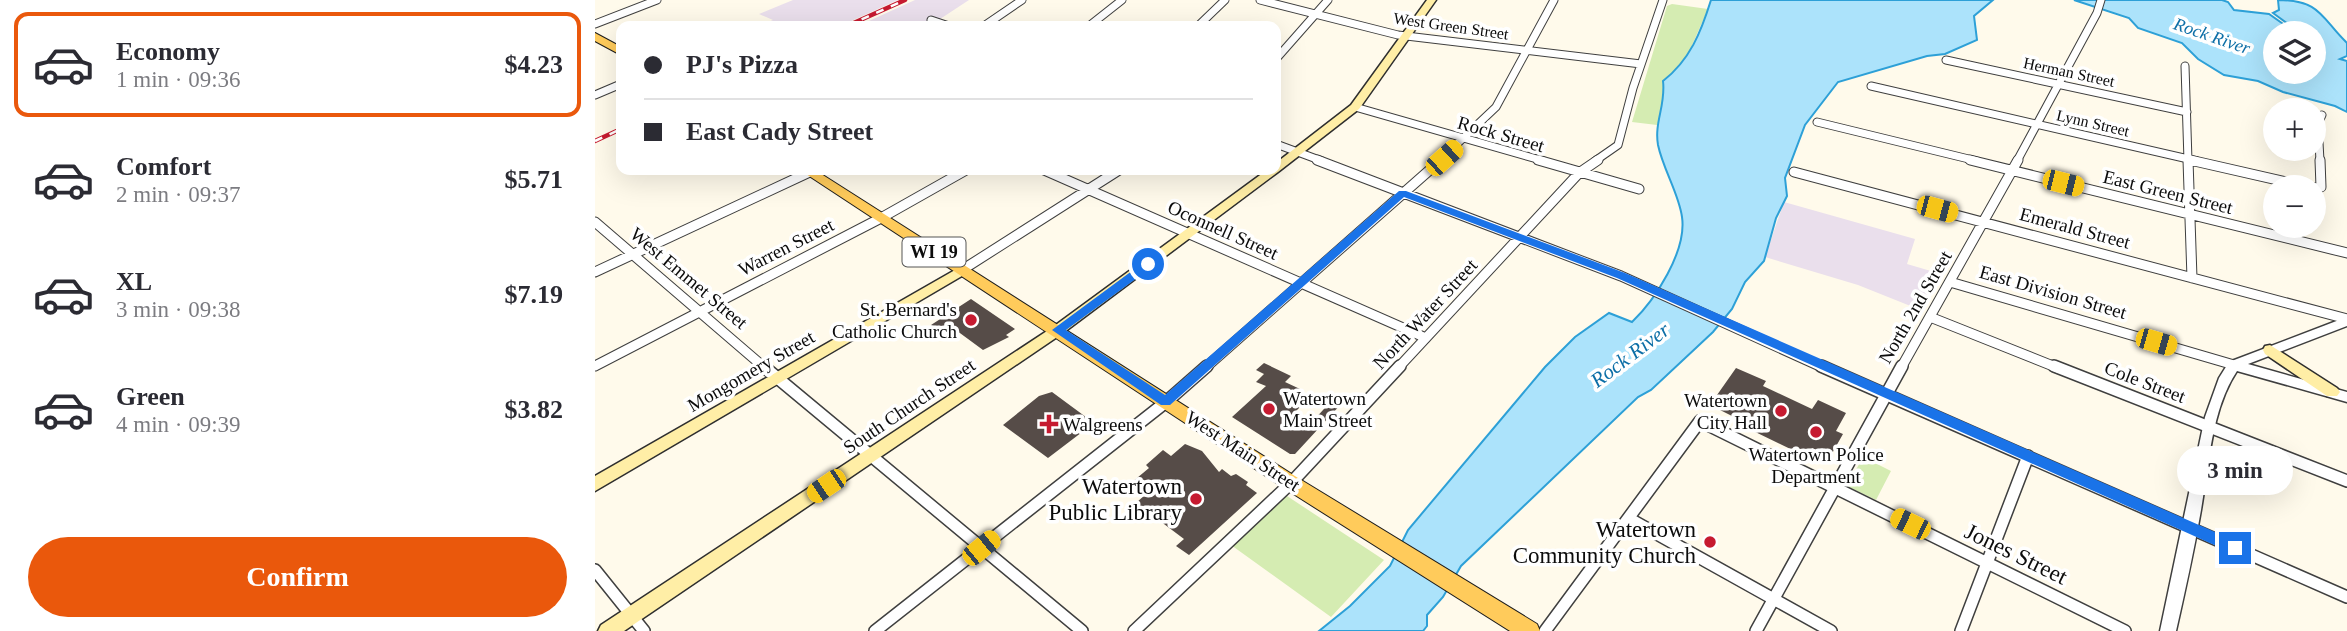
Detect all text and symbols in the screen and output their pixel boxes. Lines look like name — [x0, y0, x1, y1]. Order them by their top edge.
street label: West Green Street — [1392, 10, 1510, 43]
water label: Rock River — [2170, 13, 2254, 59]
map controls — [2263, 21, 2326, 238]
button: layers — [2263, 21, 2326, 84]
icon: car — [32, 33, 95, 96]
text: Economy — [116, 37, 220, 66]
text: $4.23 — [505, 50, 563, 79]
text: PJ's Pizza — [686, 50, 798, 79]
street label: Herman Street — [2022, 54, 2117, 90]
text: 1 min · 09:36 — [116, 67, 241, 92]
button: + — [2263, 98, 2326, 161]
street label: Lynn Street — [2055, 106, 2132, 141]
street label: Rock Street — [1455, 112, 1547, 157]
text: East Cady Street — [686, 117, 873, 146]
car — [1422, 136, 1467, 180]
icon: car — [32, 148, 95, 211]
text: Comfort — [116, 152, 211, 181]
text: $5.71 — [505, 165, 563, 194]
street label: East Green Street — [2101, 166, 2236, 218]
car — [2041, 168, 2086, 198]
button: − — [2263, 175, 2326, 238]
text: 2 min · 09:37 — [116, 182, 241, 207]
car — [1914, 193, 1961, 225]
street label: Oconnell Street — [1165, 196, 1282, 264]
street label: Emerald Street — [2017, 203, 2133, 253]
street label: Warren Street — [735, 214, 838, 280]
street label: West Emmet Street — [626, 223, 752, 333]
road number: WI 19 — [903, 238, 965, 266]
street label: North 2nd Street — [1874, 246, 1956, 367]
route start — [1132, 248, 1164, 280]
street label: North Water Street — [1369, 254, 1482, 373]
street label: East Division Street — [1977, 261, 2130, 323]
icon: car — [32, 263, 95, 326]
text: XL — [116, 267, 152, 296]
text: $7.19 — [505, 280, 563, 309]
text: 3 min · 09:38 — [116, 297, 241, 322]
place label: St. Bernard's Catholic Church — [832, 299, 957, 342]
marker: St. Bernard's Catholic Church — [963, 312, 979, 328]
water label: Rock River — [1585, 317, 1675, 393]
street label: Mongomery Street — [684, 326, 819, 416]
car — [2133, 326, 2180, 358]
street label: South Church Street — [839, 354, 979, 458]
street label: Cole Street — [2102, 357, 2189, 407]
icon: car — [32, 378, 95, 441]
text: Green — [116, 382, 185, 411]
place label: Watertown Main Street — [1283, 388, 1373, 431]
place label: Watertown City Hall — [1684, 390, 1767, 433]
text: $3.82 — [505, 395, 563, 424]
marker: Watertown Main Street — [1261, 401, 1277, 417]
marker: Watertown City Hall — [1773, 403, 1789, 419]
street label: West Main Street — [1182, 406, 1304, 496]
text: 4 min · 09:39 — [116, 412, 241, 437]
place label: Walgreens — [1063, 414, 1143, 435]
marker: Walgreens — [1041, 416, 1057, 432]
marker: Watertown Police Department — [1808, 424, 1824, 440]
place label: Watertown Police Department — [1748, 444, 1884, 487]
callout: 3 min — [2177, 447, 2293, 496]
text: 3 min — [2207, 458, 2263, 483]
car — [803, 466, 850, 506]
place label: Watertown Public Library — [1049, 474, 1182, 525]
marker: Watertown Public Library — [1188, 491, 1204, 507]
car — [1887, 505, 1934, 543]
place label: Watertown Community Church — [1513, 517, 1696, 568]
street label: Jones Street — [1961, 519, 2072, 590]
car — [959, 527, 1004, 569]
route end — [2219, 532, 2251, 564]
marker: Watertown Community Church — [1702, 534, 1718, 550]
button: Confirm — [28, 537, 567, 617]

